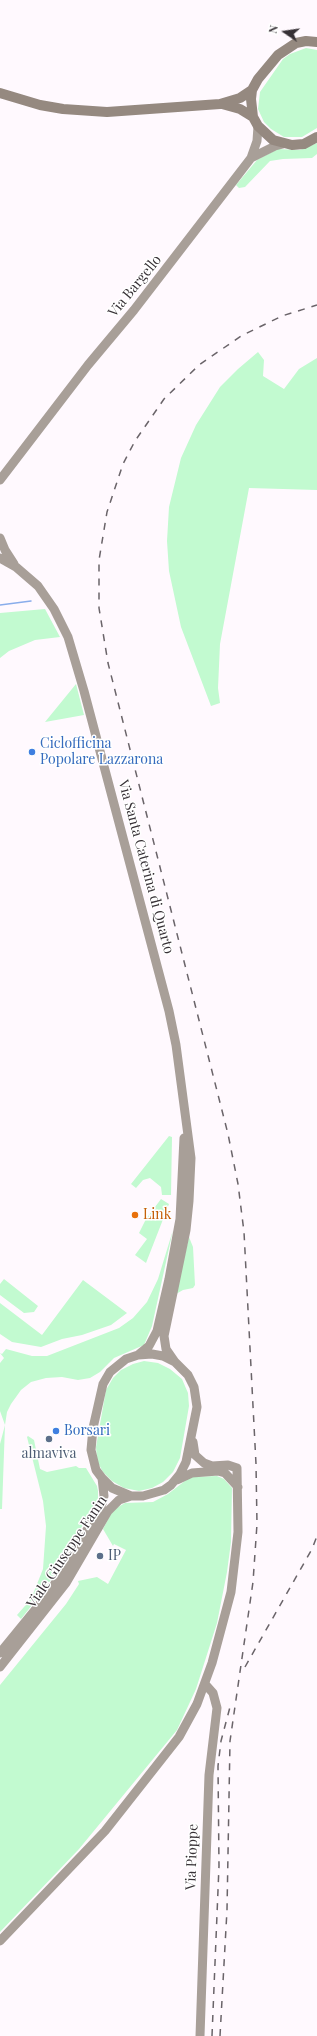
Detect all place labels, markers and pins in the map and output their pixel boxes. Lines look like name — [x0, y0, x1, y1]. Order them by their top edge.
place label: Ciclofficina Popolare Lazzarona — [40, 736, 163, 768]
marker: Ciclofficina Popolare Lazzarona — [27, 747, 37, 757]
place label: Link — [143, 1207, 171, 1223]
marker: Link — [130, 1210, 140, 1220]
place label: Borsari — [64, 1423, 110, 1439]
marker: Borsari — [51, 1426, 61, 1436]
marker: almaviva — [44, 1434, 54, 1444]
place label: almaviva — [22, 1446, 76, 1462]
place label: IP — [108, 1548, 121, 1564]
marker: IP — [95, 1551, 105, 1561]

